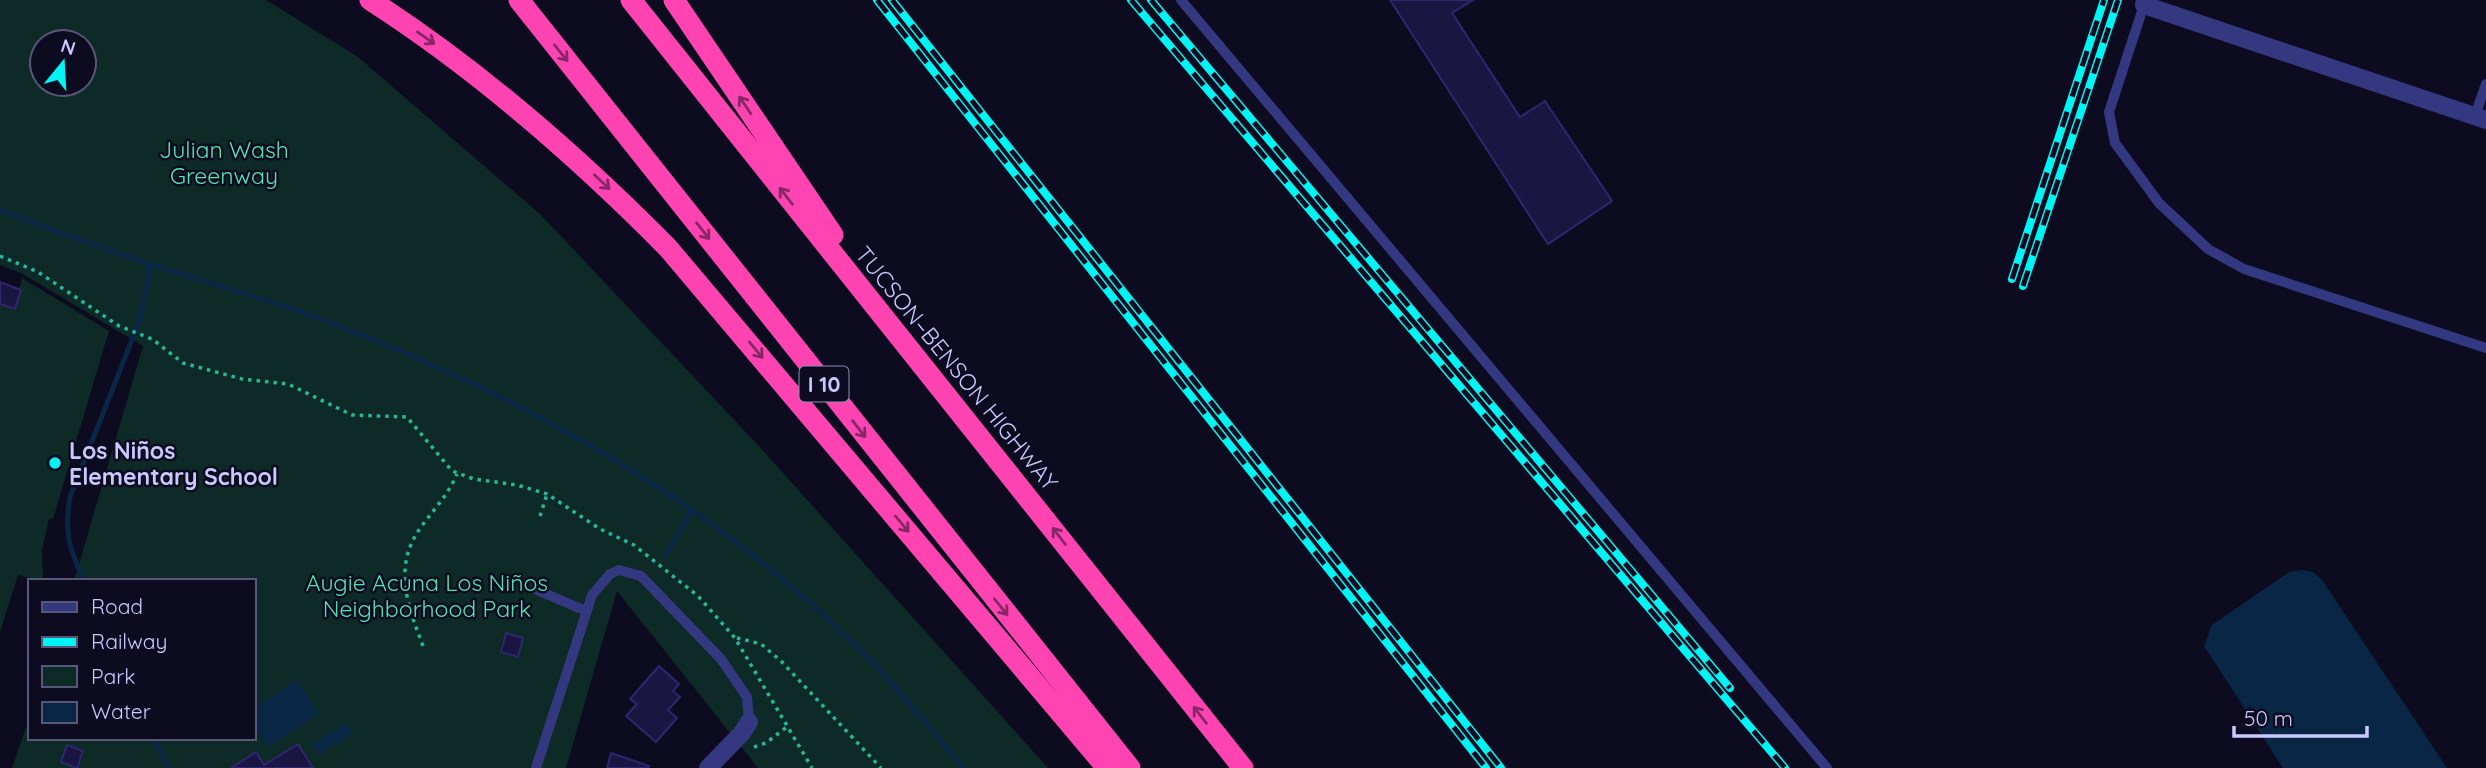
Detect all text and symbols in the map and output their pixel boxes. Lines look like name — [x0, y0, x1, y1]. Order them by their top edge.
north arrow — [28, 28, 98, 98]
one-way arrow — [416, 31, 435, 46]
text: N — [58, 33, 79, 60]
one-way arrow — [553, 44, 569, 62]
one-way arrow — [738, 95, 752, 115]
park label: Julian Wash Greenway — [159, 135, 289, 190]
one-way arrow — [593, 174, 610, 191]
one-way arrow — [779, 187, 794, 205]
one-way arrow — [695, 222, 710, 240]
street label: TUCSON–BENSON HIGHWAY — [849, 240, 1065, 496]
one-way arrow — [748, 340, 764, 358]
road number: I 10 — [800, 366, 848, 402]
one-way arrow — [852, 419, 867, 437]
place label: Los Niños Elementary School — [69, 436, 278, 491]
marker: Los Niños Elementary School — [47, 455, 63, 471]
one-way arrow — [894, 515, 910, 533]
one-way arrow — [1051, 528, 1066, 546]
park label: Augie Acuna Los Niños Neighborhood Park — [306, 568, 548, 623]
legend — [28, 579, 256, 740]
text: Road — [91, 593, 143, 619]
one-way arrow — [993, 597, 1009, 615]
text: Railway — [91, 628, 167, 654]
text: Park — [91, 663, 135, 689]
scale bar — [2234, 694, 2367, 738]
text: Water — [91, 698, 151, 724]
text: 50 m — [2244, 705, 2293, 731]
one-way arrow — [1193, 706, 1208, 724]

